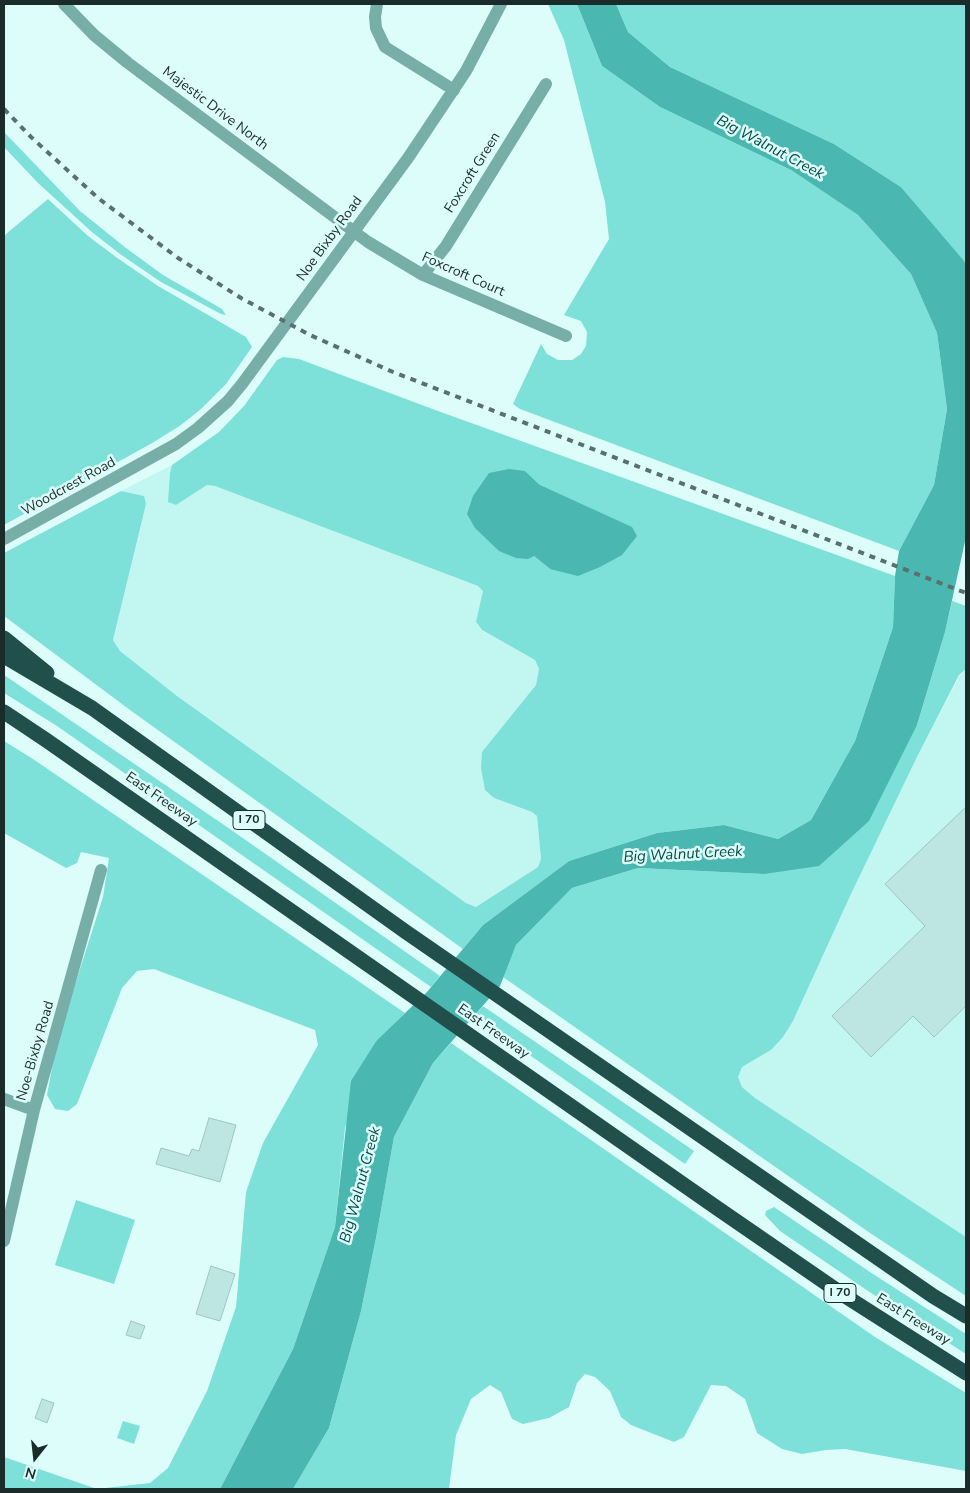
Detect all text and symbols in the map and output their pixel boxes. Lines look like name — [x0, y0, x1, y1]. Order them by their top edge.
street label: Majestic Drive North — [159, 64, 271, 154]
water label: Big Walnut Creek — [713, 112, 827, 184]
street label: Foxcroft Green — [441, 129, 505, 217]
street label: Noe Bixby Road — [294, 193, 366, 285]
street label: Foxcroft Court — [419, 249, 507, 301]
street label: Woodcrest Road — [19, 454, 119, 520]
street label: East Freeway — [122, 769, 200, 831]
road number: I 70 — [233, 810, 265, 830]
water label: Big Walnut Creek — [623, 843, 743, 867]
street label: Noe-Bixby Road — [14, 999, 58, 1103]
street label: East Freeway — [454, 1001, 532, 1063]
water label: Big Walnut Creek — [337, 1125, 385, 1245]
road number: I 70 — [824, 1284, 856, 1302]
street label: East Freeway — [873, 1291, 953, 1349]
north arrow — [10, 1433, 60, 1483]
text: N — [23, 1462, 38, 1483]

